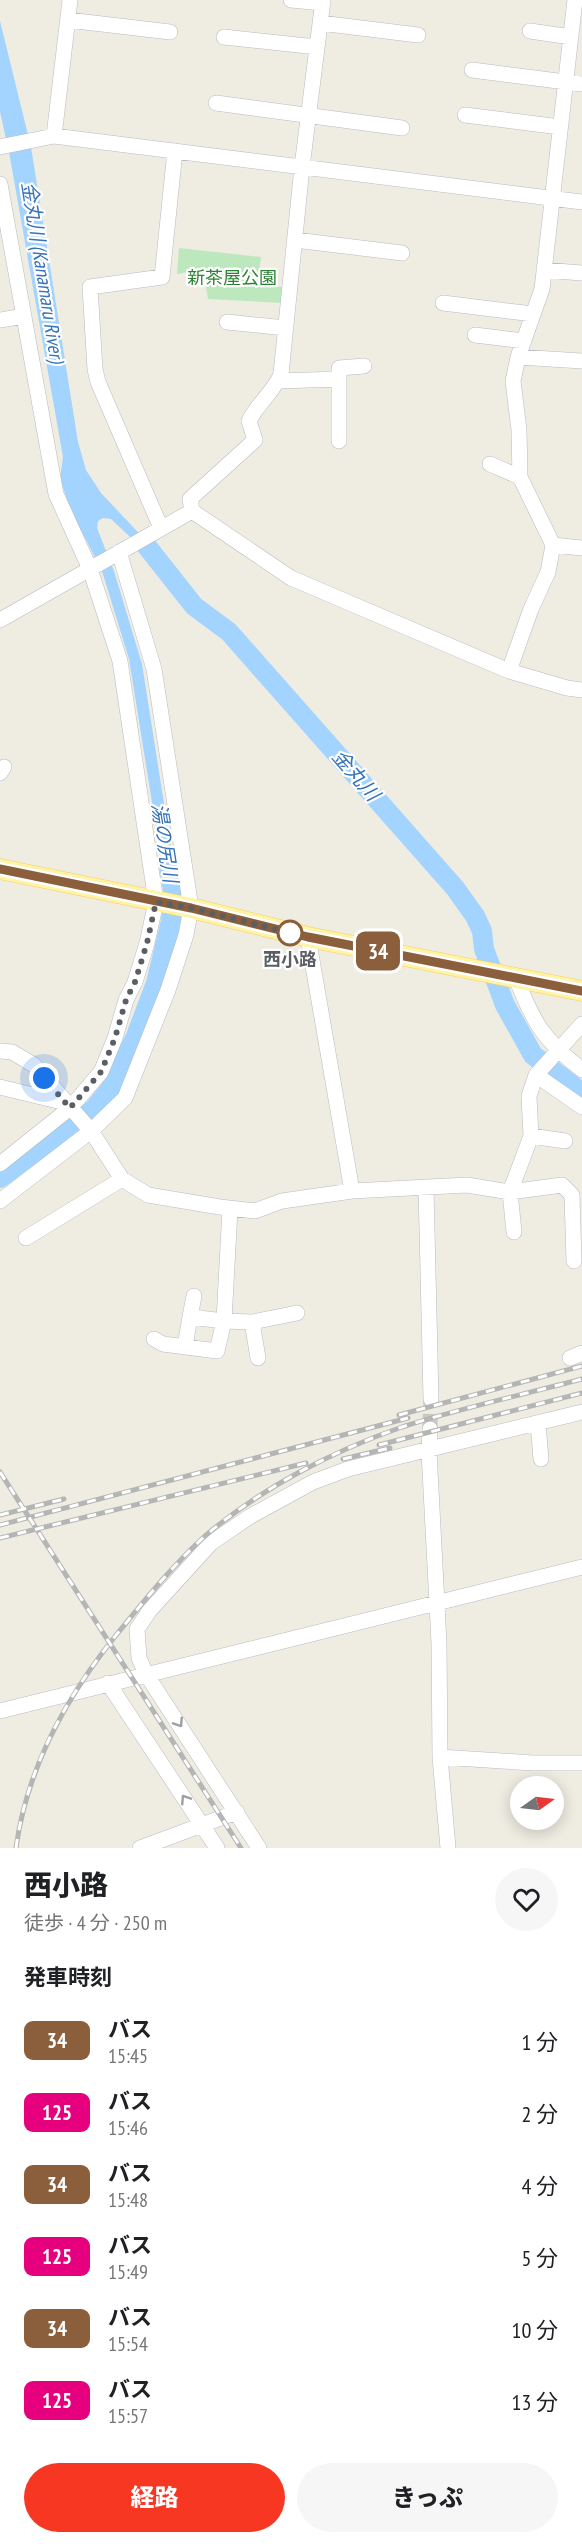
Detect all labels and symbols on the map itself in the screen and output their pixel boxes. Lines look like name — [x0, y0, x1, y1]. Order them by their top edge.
water label: 金丸川 (Kanamaru River) — [16, 180, 70, 367]
park label: 新茶屋公園 — [187, 266, 277, 289]
water label: 金丸川 — [327, 744, 387, 808]
water label: 湯の尻川 — [146, 801, 184, 887]
marker: 西小路 — [277, 920, 303, 946]
line badge: 34 — [351, 932, 405, 970]
place label: 西小路 — [263, 948, 317, 971]
your location — [29, 1063, 59, 1093]
one-way arrow — [171, 1717, 183, 1727]
north arrow — [510, 1776, 564, 1830]
one-way arrow — [181, 1795, 192, 1806]

